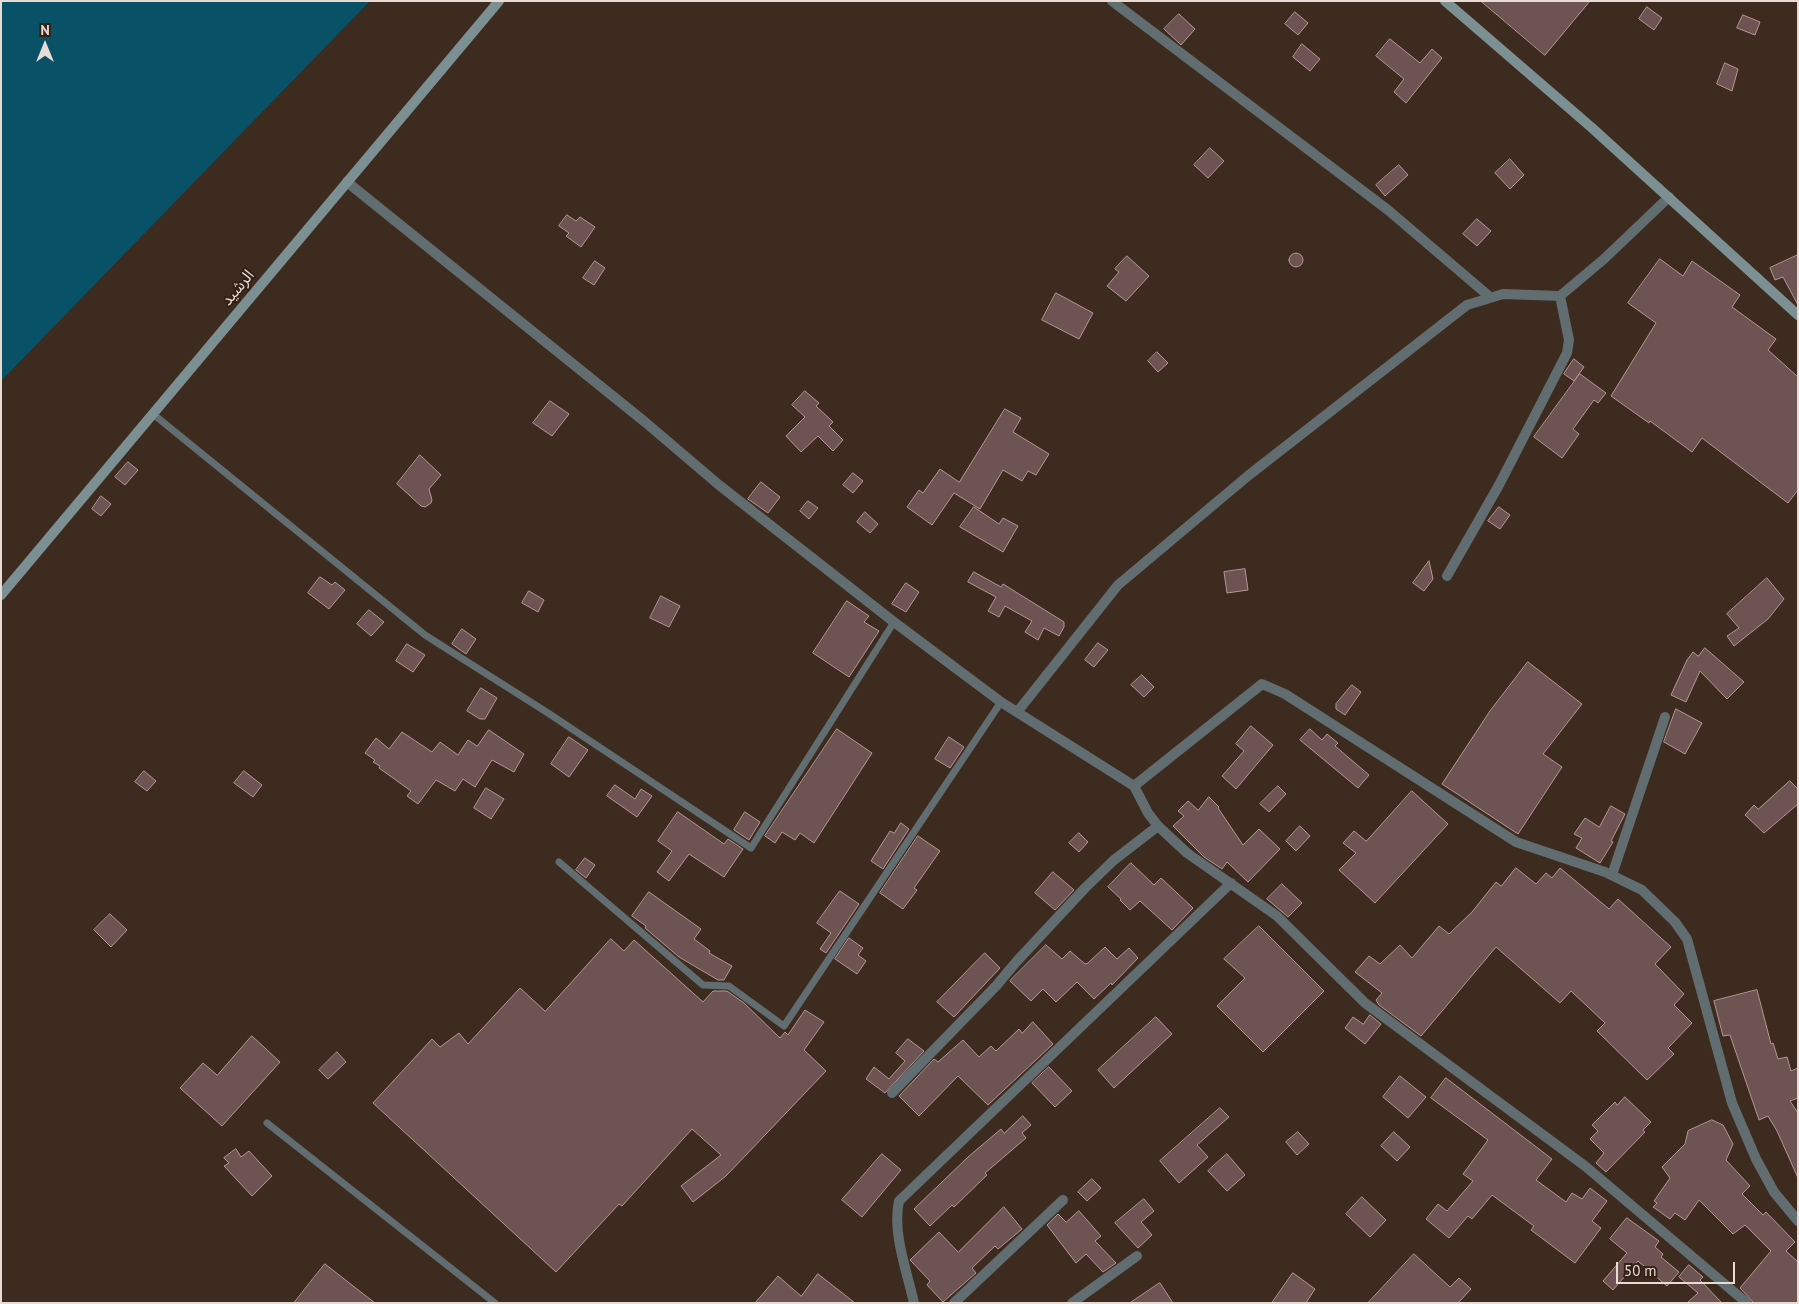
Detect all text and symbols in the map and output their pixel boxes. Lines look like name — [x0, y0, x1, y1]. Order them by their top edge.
north arrow — [20, 20, 70, 70]
text: N — [40, 21, 50, 39]
street label: الرشيد — [218, 266, 258, 310]
scale bar — [1619, 1252, 1738, 1284]
text: 50 m — [1624, 1261, 1657, 1280]

